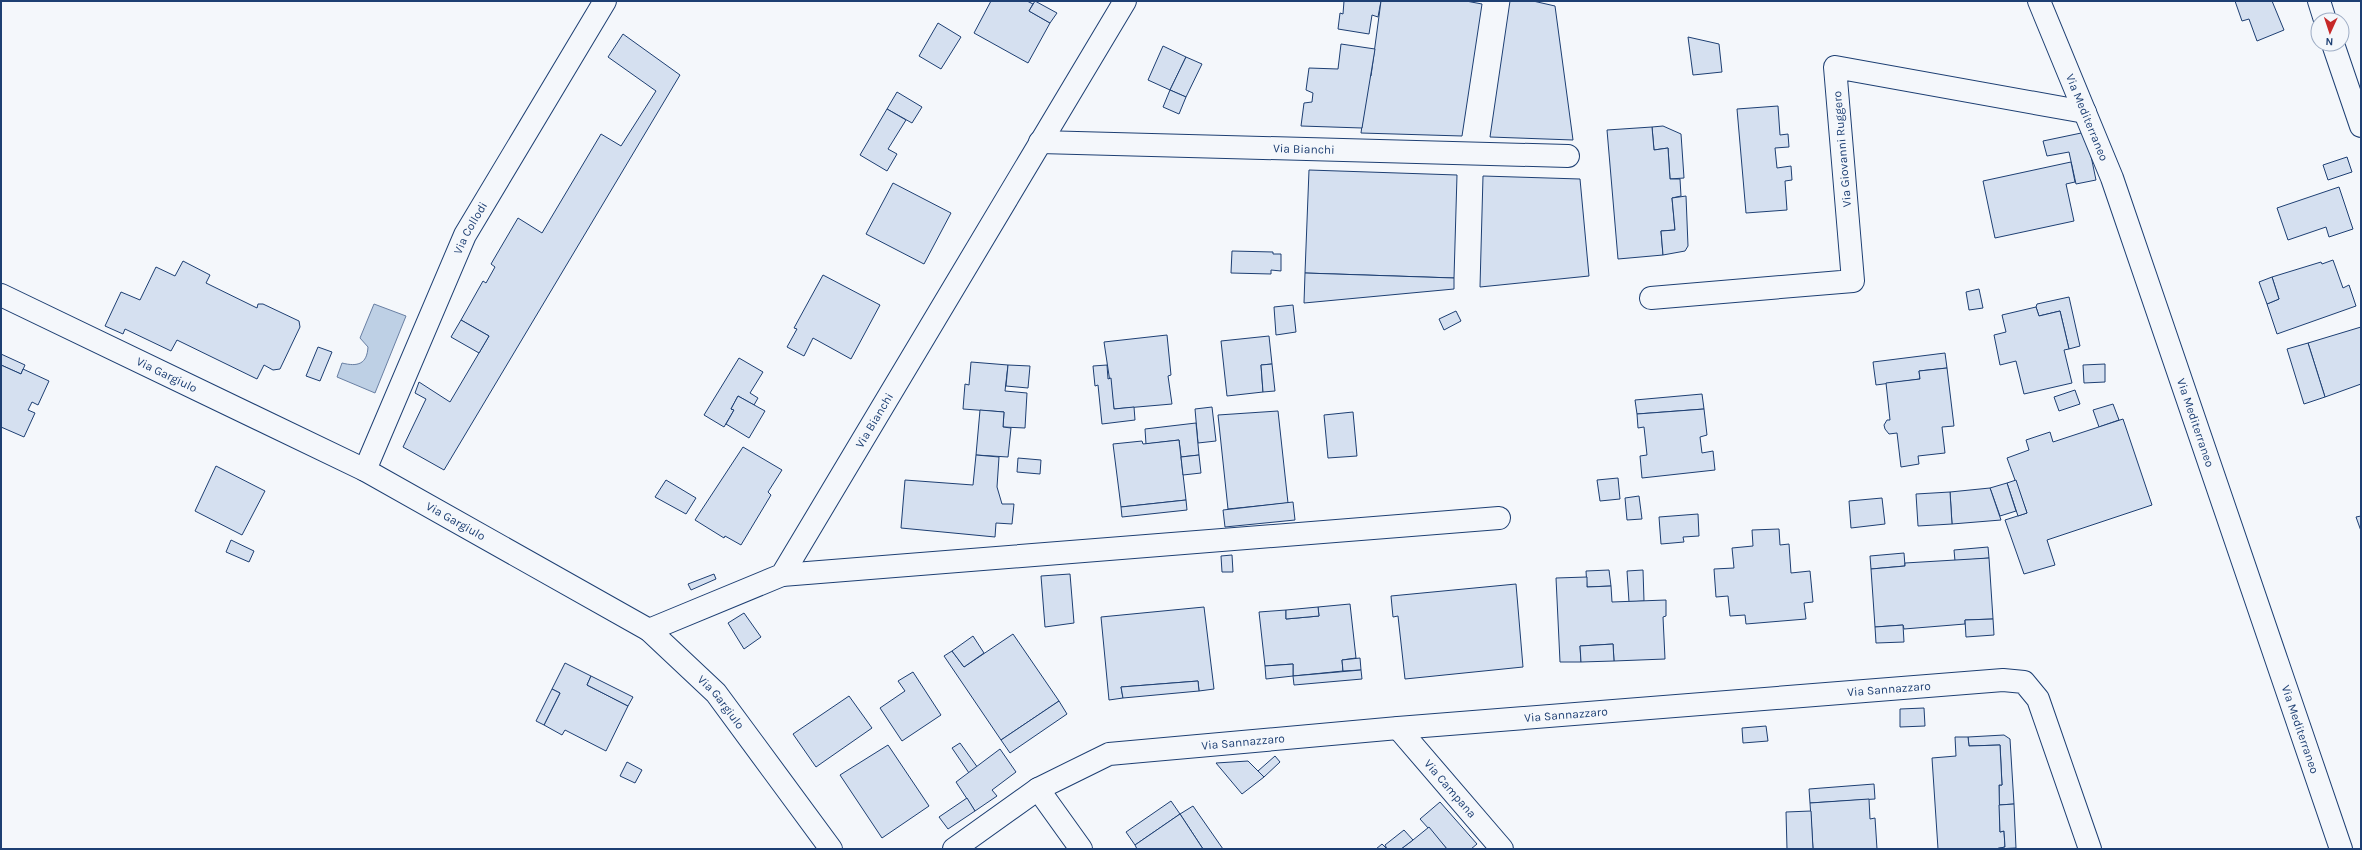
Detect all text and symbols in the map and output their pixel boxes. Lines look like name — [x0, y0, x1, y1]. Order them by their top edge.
north arrow — [2310, 12, 2350, 52]
text: N — [2325, 35, 2334, 48]
street label: Via Mediterraneo — [2063, 72, 2111, 163]
street label: Via Giovanni Ruggero — [1830, 90, 1854, 208]
street label: Via Bianchi — [1273, 141, 1335, 157]
street label: Via Collodi — [451, 199, 490, 256]
street label: Via Gargiulo — [134, 354, 200, 395]
street label: Via Mediterraneo — [2174, 376, 2217, 469]
street label: Via Bianchi — [853, 390, 896, 451]
street label: Via Gargiulo — [424, 499, 488, 543]
street label: Via Gargiulo — [695, 672, 747, 732]
street label: Via Sannazzaro — [1847, 679, 1931, 699]
street label: Via Mediterraneo — [2279, 683, 2322, 776]
street label: Via Sannazzaro — [1524, 704, 1608, 725]
street label: Via Sannazzaro — [1201, 731, 1285, 753]
street label: Via Campana — [1421, 757, 1479, 821]

